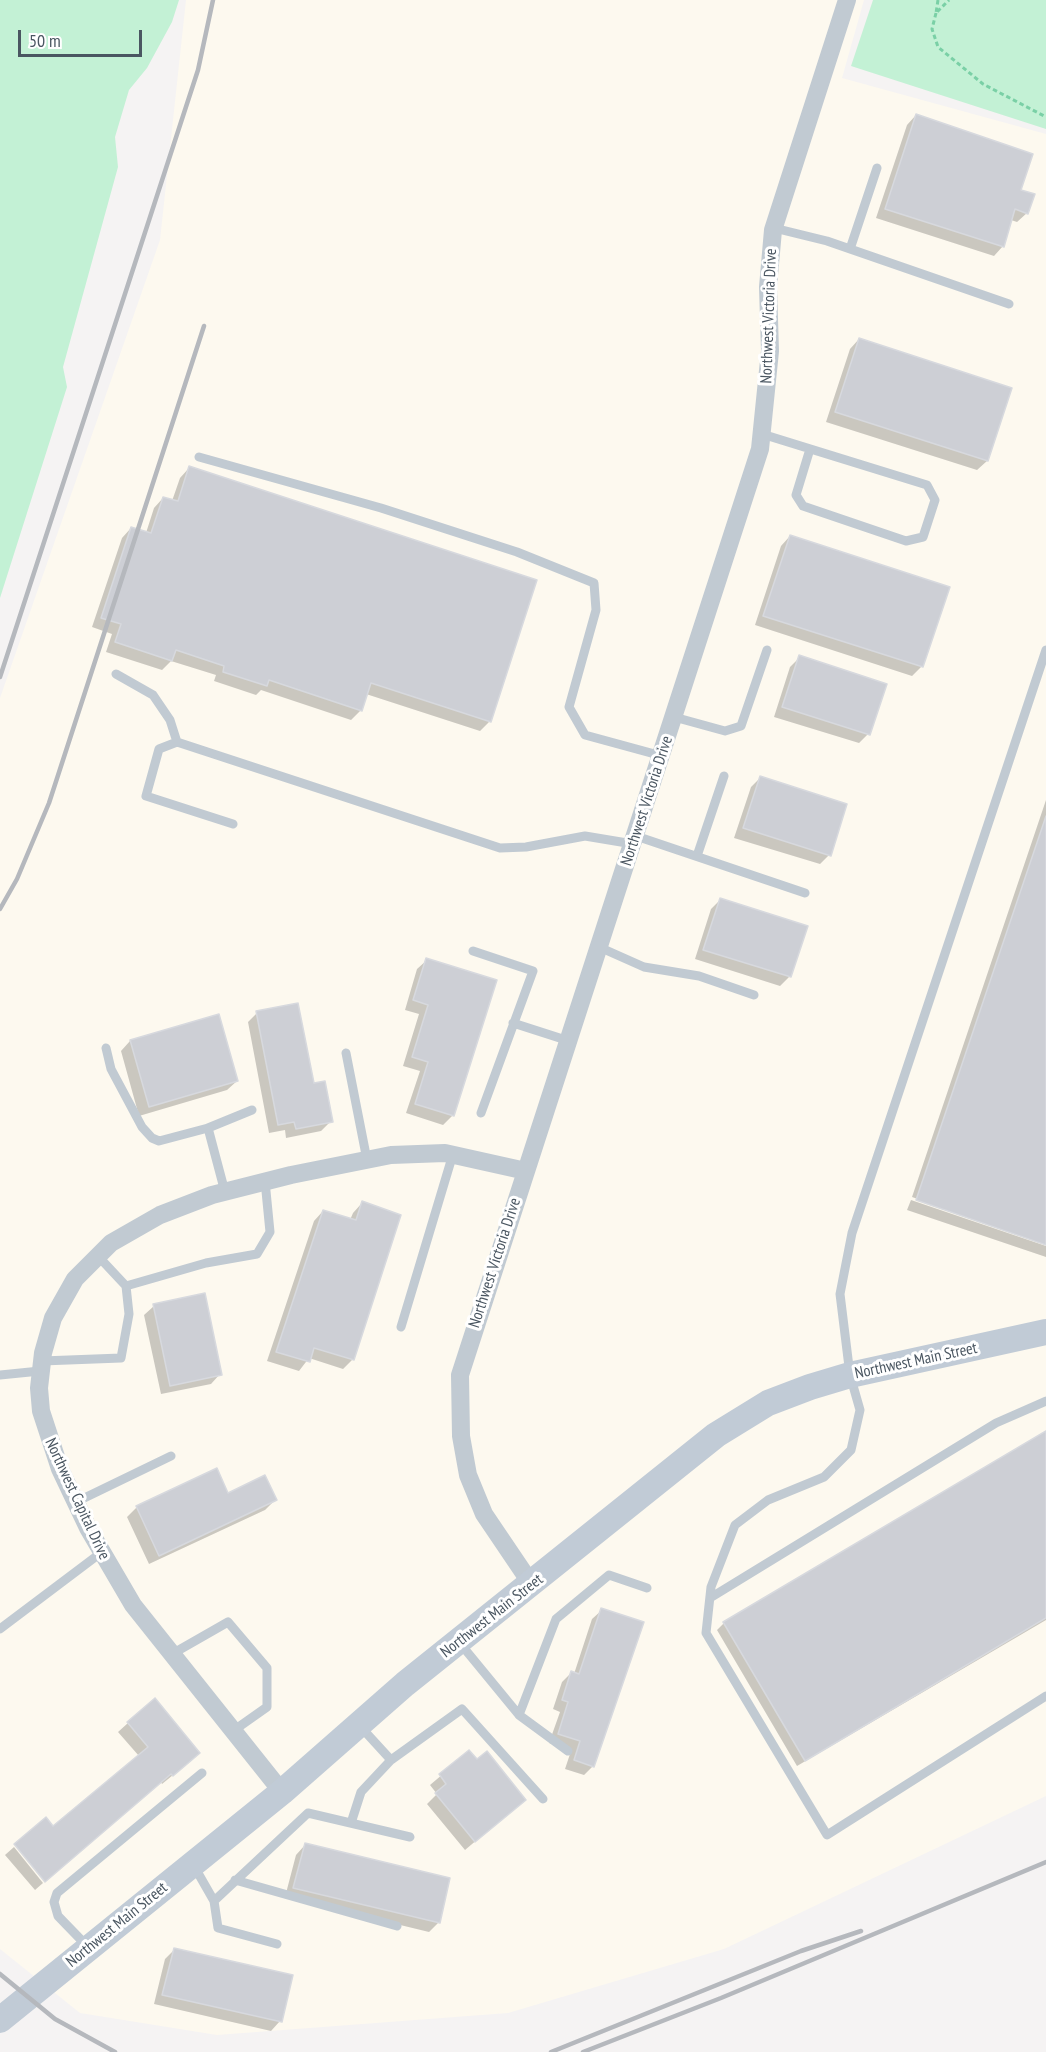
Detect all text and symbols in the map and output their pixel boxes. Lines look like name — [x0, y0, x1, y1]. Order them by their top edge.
scale bar — [21, 18, 146, 56]
text: 50 m — [29, 29, 61, 52]
street label: Northwest Victoria Drive — [757, 248, 781, 384]
street label: Northwest Victoria Drive — [617, 734, 677, 868]
street label: Northwest Victoria Drive — [465, 1196, 525, 1330]
street label: Northwest Main Street — [853, 1339, 979, 1383]
street label: Northwest Capital Drive — [40, 1435, 114, 1563]
street label: Northwest Main Street — [437, 1570, 547, 1662]
street label: Northwest Main Street — [63, 1878, 171, 1972]

